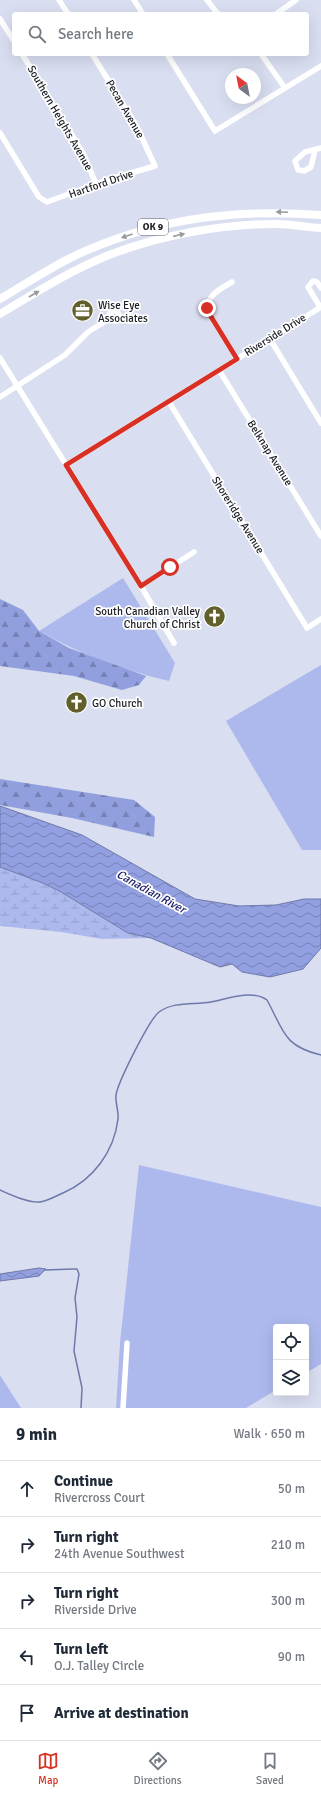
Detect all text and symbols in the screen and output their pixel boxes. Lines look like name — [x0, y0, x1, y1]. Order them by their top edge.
search box — [12, 12, 309, 56]
icon: search — [26, 23, 48, 45]
text: Search here — [58, 25, 134, 43]
street label: Southern Heights Avenue — [25, 63, 95, 173]
north arrow — [225, 68, 261, 104]
street label: Pecan Avenue — [103, 78, 147, 140]
street label: Hartford Drive — [67, 167, 135, 201]
one-way arrow — [275, 209, 288, 215]
road number: OK 9 — [138, 219, 168, 235]
one-way arrow — [173, 231, 185, 237]
one-way arrow — [121, 233, 133, 239]
one-way arrow — [28, 291, 40, 298]
office icon: Wise Eye Associates — [69, 298, 95, 324]
place label: Wise Eye Associates — [98, 299, 148, 325]
route end — [198, 299, 216, 317]
street label: Riverside Drive — [242, 311, 308, 359]
street label: Belknap Avenue — [245, 418, 295, 488]
street label: Shoreridge Avenue — [209, 474, 267, 556]
route start — [161, 558, 179, 576]
church icon: South Canadian Valley Church of Christ — [202, 604, 228, 630]
place label: South Canadian Valley Church of Christ — [95, 605, 201, 631]
church icon: GO Church — [63, 690, 89, 716]
place label: GO Church — [92, 697, 142, 710]
water label: Canadian River — [114, 867, 190, 918]
map controls — [273, 1324, 309, 1396]
button: locate — [273, 1324, 309, 1360]
button: layers — [273, 1360, 309, 1396]
text: 9 min — [16, 1424, 57, 1445]
text: Walk · 650 m — [234, 1426, 305, 1442]
text: Continue — [54, 1472, 113, 1490]
icon: ahead — [16, 1478, 38, 1500]
text: 50 m — [278, 1481, 305, 1497]
text: Rivercross Court — [54, 1490, 145, 1506]
text: Turn right — [54, 1528, 119, 1546]
icon: right — [16, 1534, 38, 1556]
text: 210 m — [271, 1537, 305, 1553]
text: 24th Avenue Southwest — [54, 1546, 185, 1562]
text: Turn right — [54, 1584, 119, 1602]
icon: right — [16, 1590, 38, 1612]
text: 300 m — [271, 1593, 305, 1609]
text: Riverside Drive — [54, 1602, 137, 1618]
text: Turn left — [54, 1640, 108, 1658]
icon: left — [16, 1646, 38, 1668]
text: 90 m — [278, 1649, 305, 1665]
text: O.J. Talley Circle — [54, 1658, 144, 1674]
icon: arrive — [16, 1702, 38, 1724]
text: Arrive at destination — [54, 1704, 189, 1722]
tab: Map — [37, 1750, 59, 1787]
tab: Directions — [134, 1750, 182, 1787]
tab: Saved — [256, 1750, 284, 1787]

